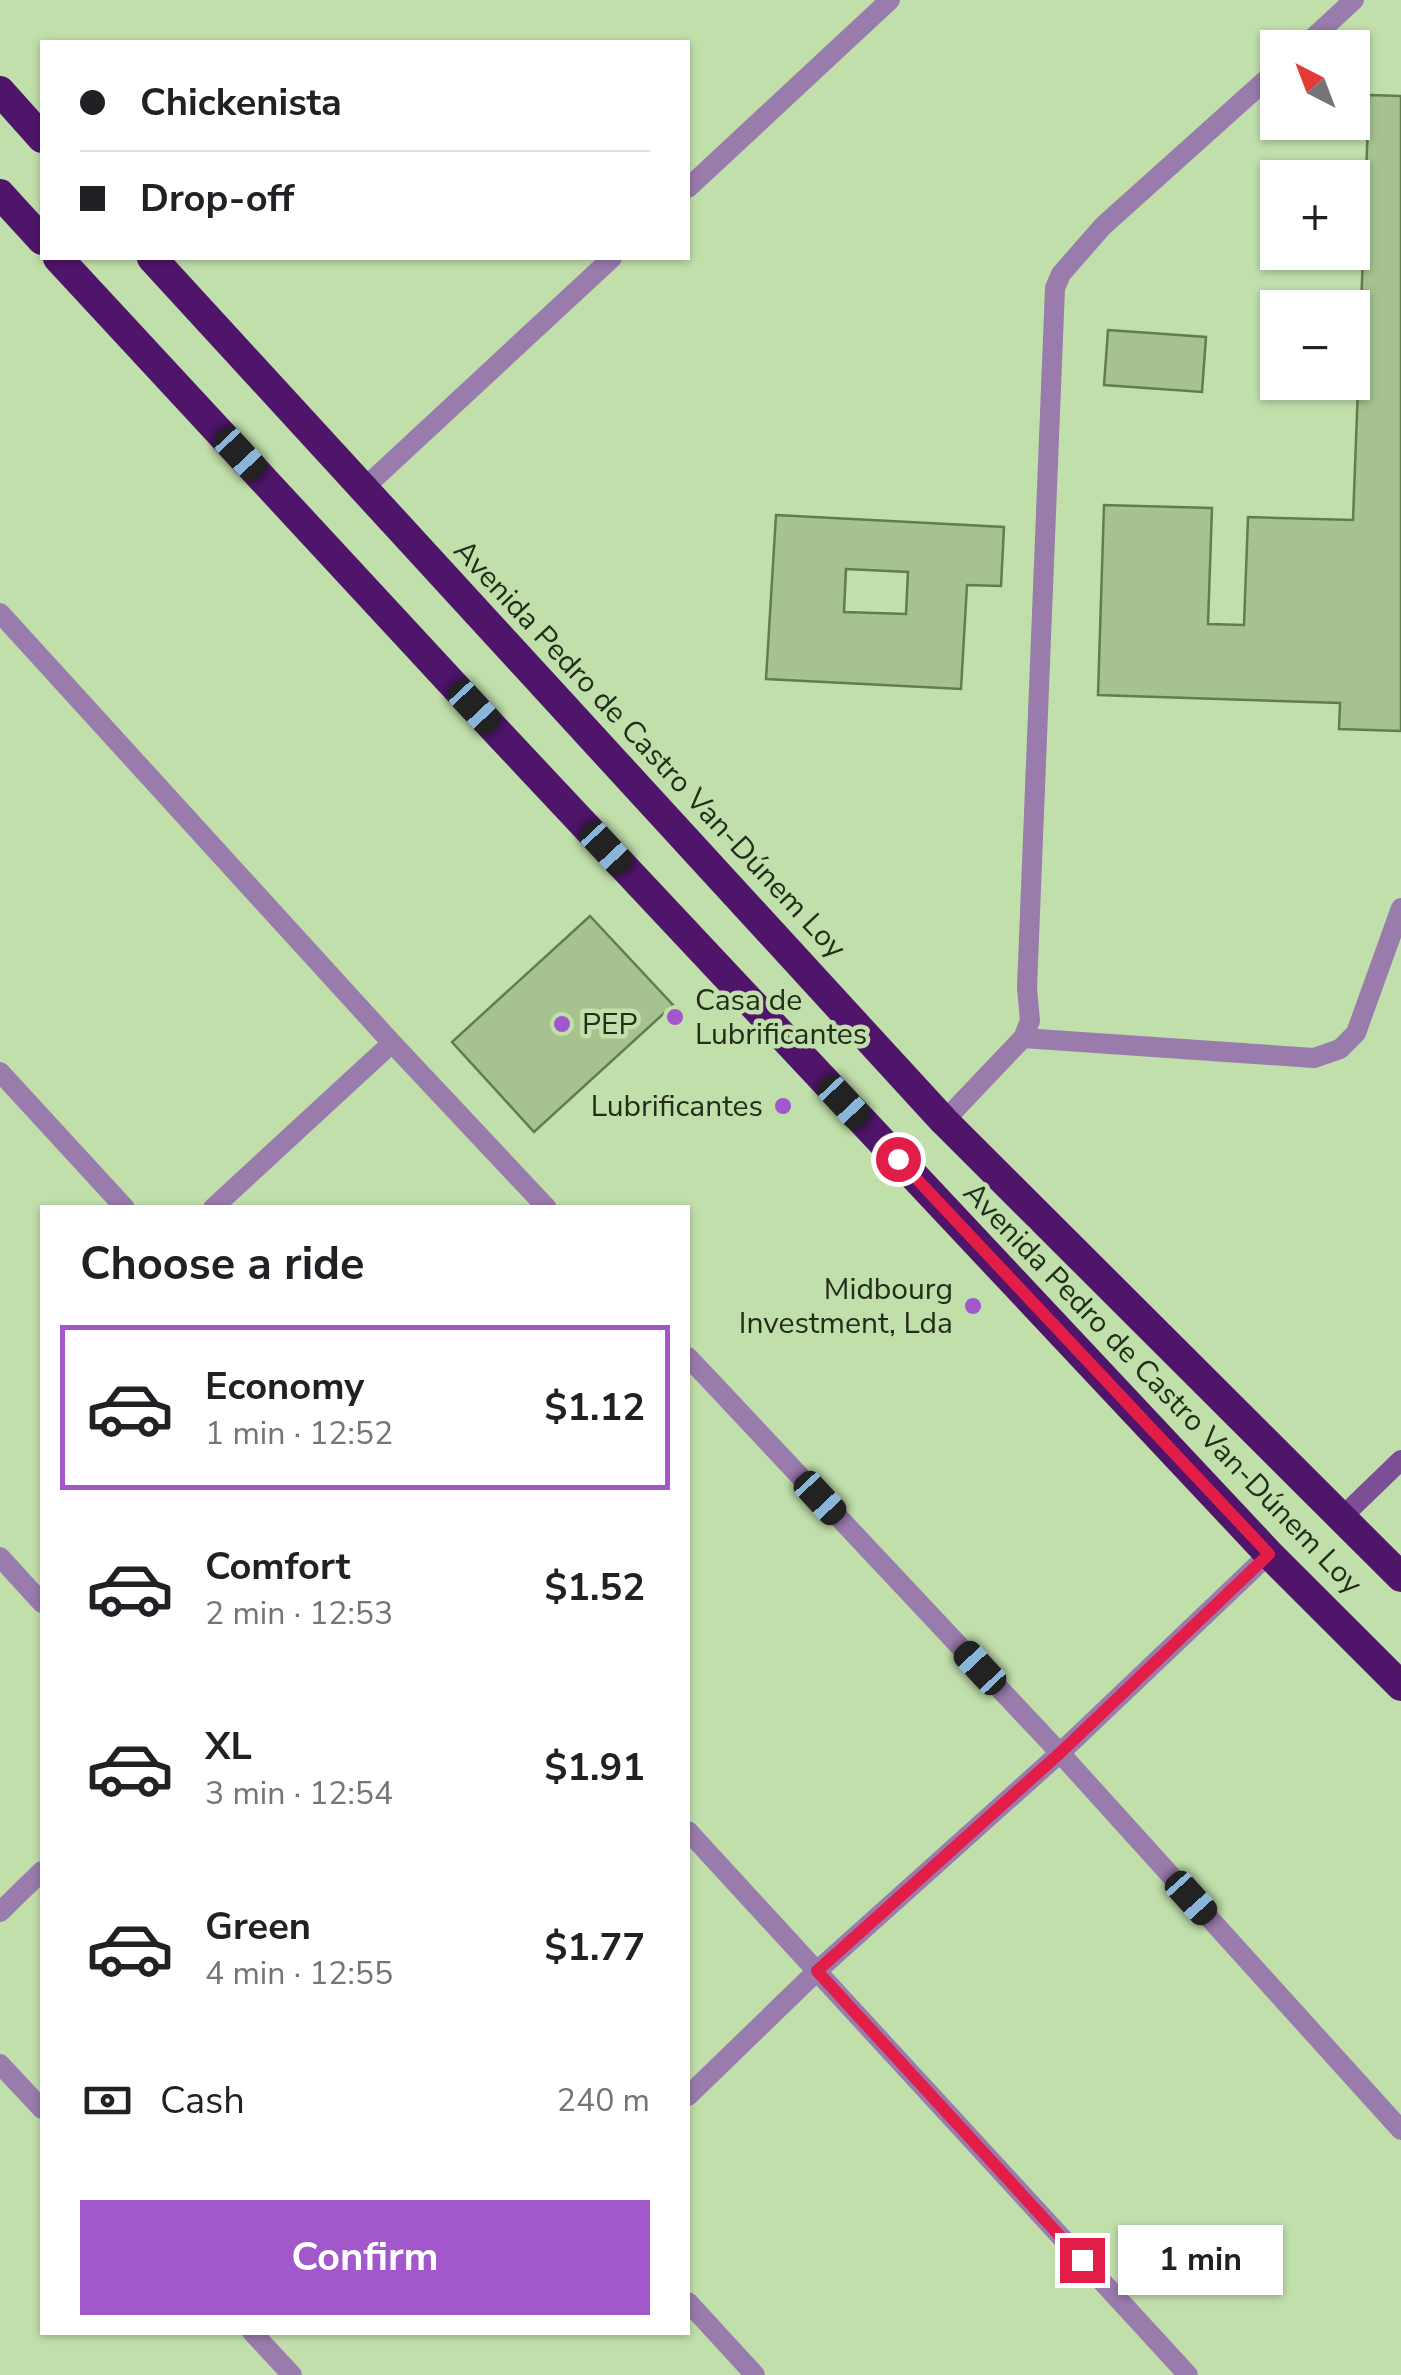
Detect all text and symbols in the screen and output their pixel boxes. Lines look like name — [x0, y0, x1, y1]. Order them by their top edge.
north arrow — [1260, 30, 1370, 140]
map controls — [1260, 30, 1370, 400]
text: Chickenista — [140, 77, 342, 128]
button: + — [1260, 160, 1370, 270]
text: Drop-off — [140, 173, 294, 224]
button: − — [1260, 290, 1370, 400]
car — [209, 422, 271, 486]
street label: Avenida Pedro de Castro Van-Dúnem Loy — [444, 531, 856, 968]
car — [443, 675, 505, 739]
car — [575, 816, 637, 880]
place label: Casa de Lubrificantes — [695, 980, 867, 1055]
place label: PEP — [582, 1004, 637, 1045]
marker: Casa de Lubrificantes — [664, 1006, 686, 1028]
marker: PEP — [551, 1013, 573, 1035]
car — [813, 1070, 875, 1134]
place label: Lubrificantes — [591, 1086, 763, 1127]
marker: Lubrificantes — [772, 1095, 794, 1117]
route start — [876, 1137, 921, 1182]
street label: Avenida Pedro de Castro Van-Dúnem Loy — [954, 1173, 1372, 1604]
text: Choose a ride — [80, 1234, 365, 1295]
place label: Midbourg Investment, Lda — [739, 1269, 953, 1344]
marker: Midbourg Investment, Lda — [962, 1295, 984, 1317]
text: Economy — [205, 1361, 364, 1412]
icon: car — [85, 1363, 175, 1453]
text: $1.12 — [544, 1382, 645, 1433]
text: 1 min · 12:52 — [205, 1412, 393, 1455]
car — [789, 1466, 851, 1530]
text: Comfort — [205, 1541, 350, 1592]
icon: car — [85, 1543, 175, 1633]
text: $1.52 — [544, 1562, 645, 1613]
text: 2 min · 12:53 — [205, 1592, 393, 1635]
car — [949, 1636, 1011, 1700]
text: XL — [205, 1721, 252, 1772]
icon: car — [85, 1723, 175, 1813]
text: $1.91 — [544, 1742, 645, 1793]
text: 3 min · 12:54 — [205, 1772, 393, 1815]
car — [1160, 1866, 1222, 1930]
text: Green — [205, 1901, 311, 1952]
icon: car — [85, 1903, 175, 1993]
text: $1.77 — [544, 1922, 645, 1973]
text: 4 min · 12:55 — [205, 1952, 393, 1995]
icon: cash — [80, 2073, 135, 2128]
text: Cash — [160, 2075, 245, 2126]
text: 240 m — [557, 2079, 650, 2122]
button: Confirm — [80, 2200, 650, 2315]
callout: 1 min — [1117, 2225, 1282, 2295]
route end — [1060, 2238, 1105, 2283]
text: 1 min — [1159, 2238, 1242, 2281]

